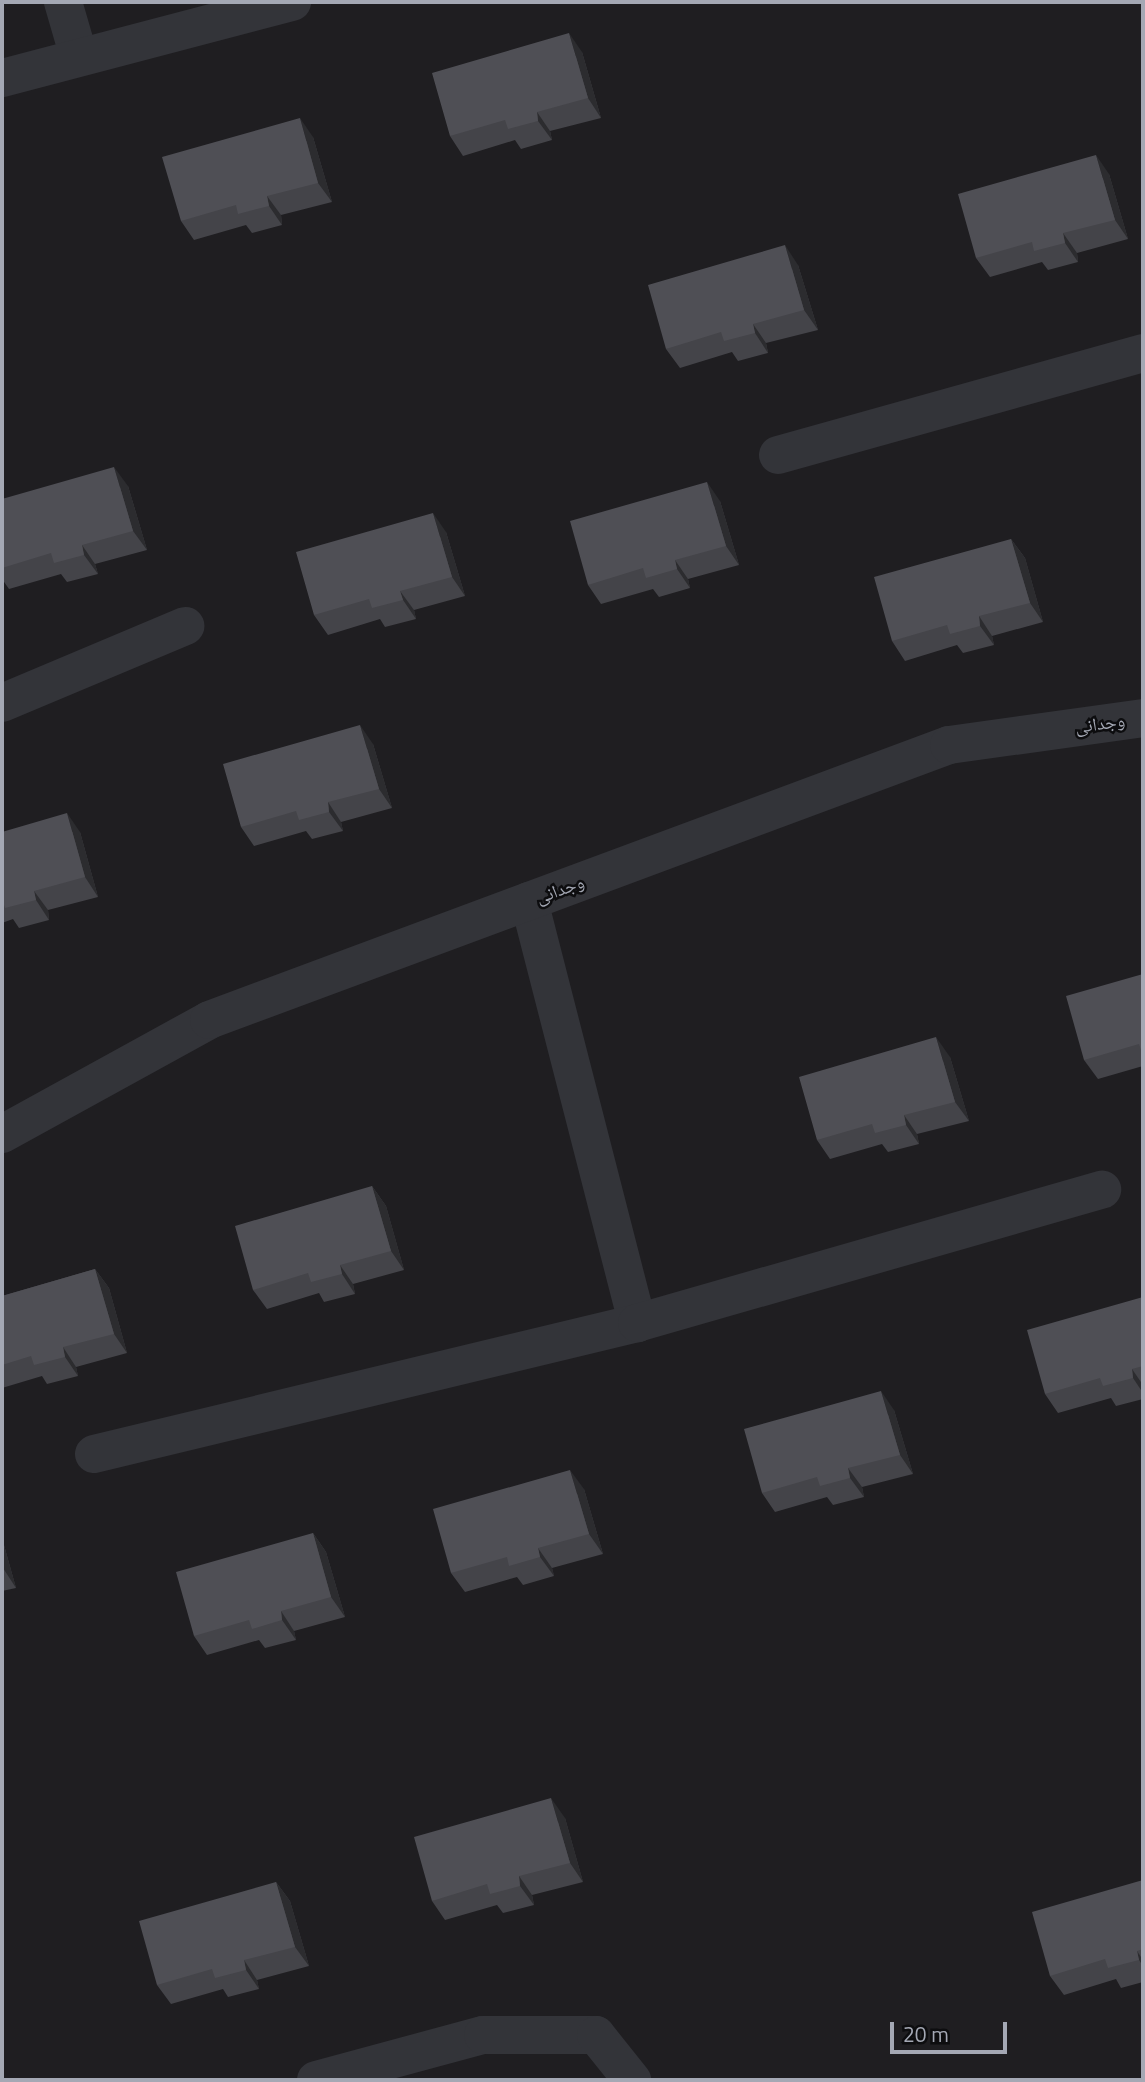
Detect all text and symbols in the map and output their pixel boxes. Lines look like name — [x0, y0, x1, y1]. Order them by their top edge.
street label: وجدانی — [1074, 710, 1126, 738]
street label: وجدانی — [533, 871, 587, 909]
scale bar — [893, 2008, 1010, 2052]
text: 20 m — [903, 2018, 949, 2050]

